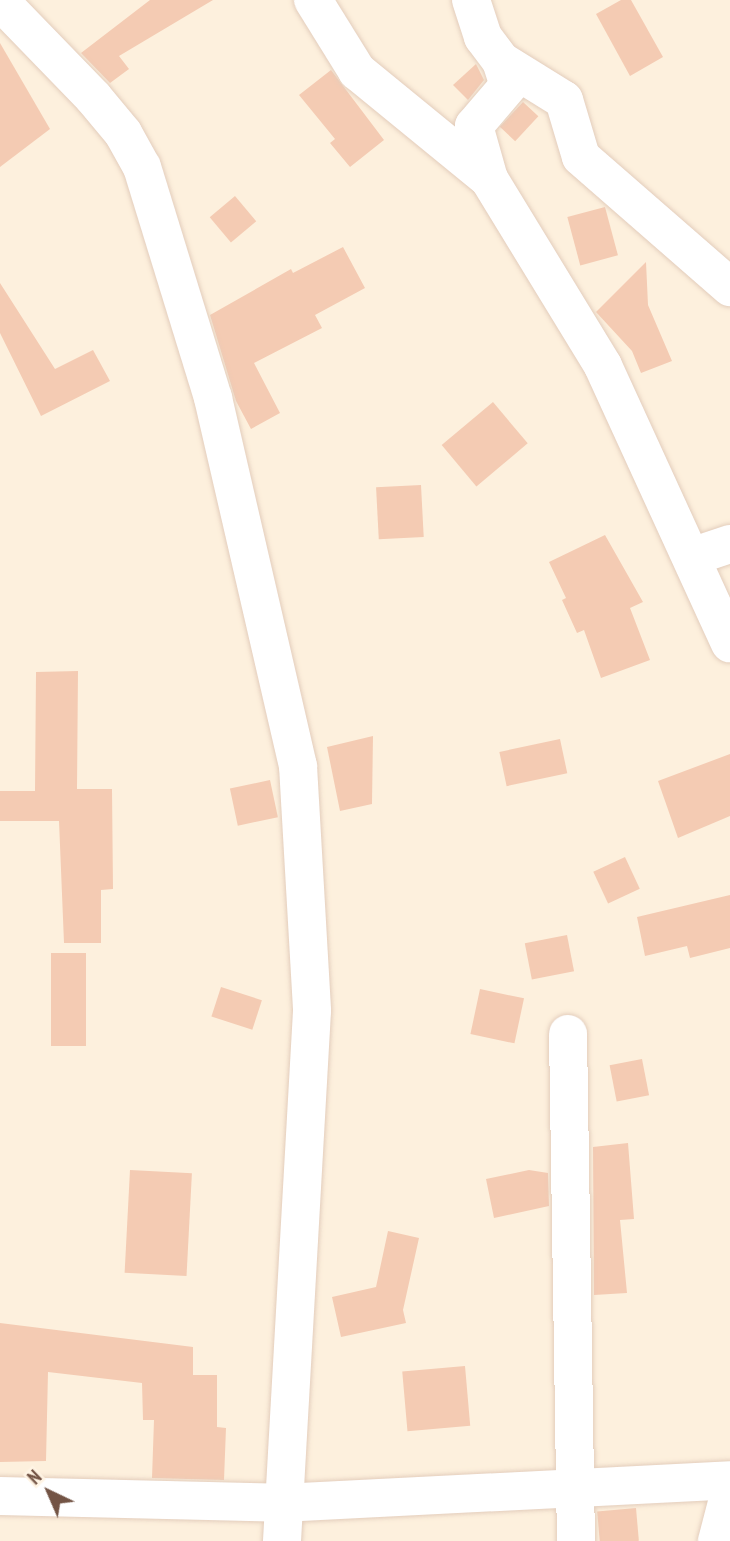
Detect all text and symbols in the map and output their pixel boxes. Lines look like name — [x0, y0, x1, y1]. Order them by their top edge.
north arrow — [14, 1457, 84, 1527]
text: N — [22, 1465, 46, 1489]

